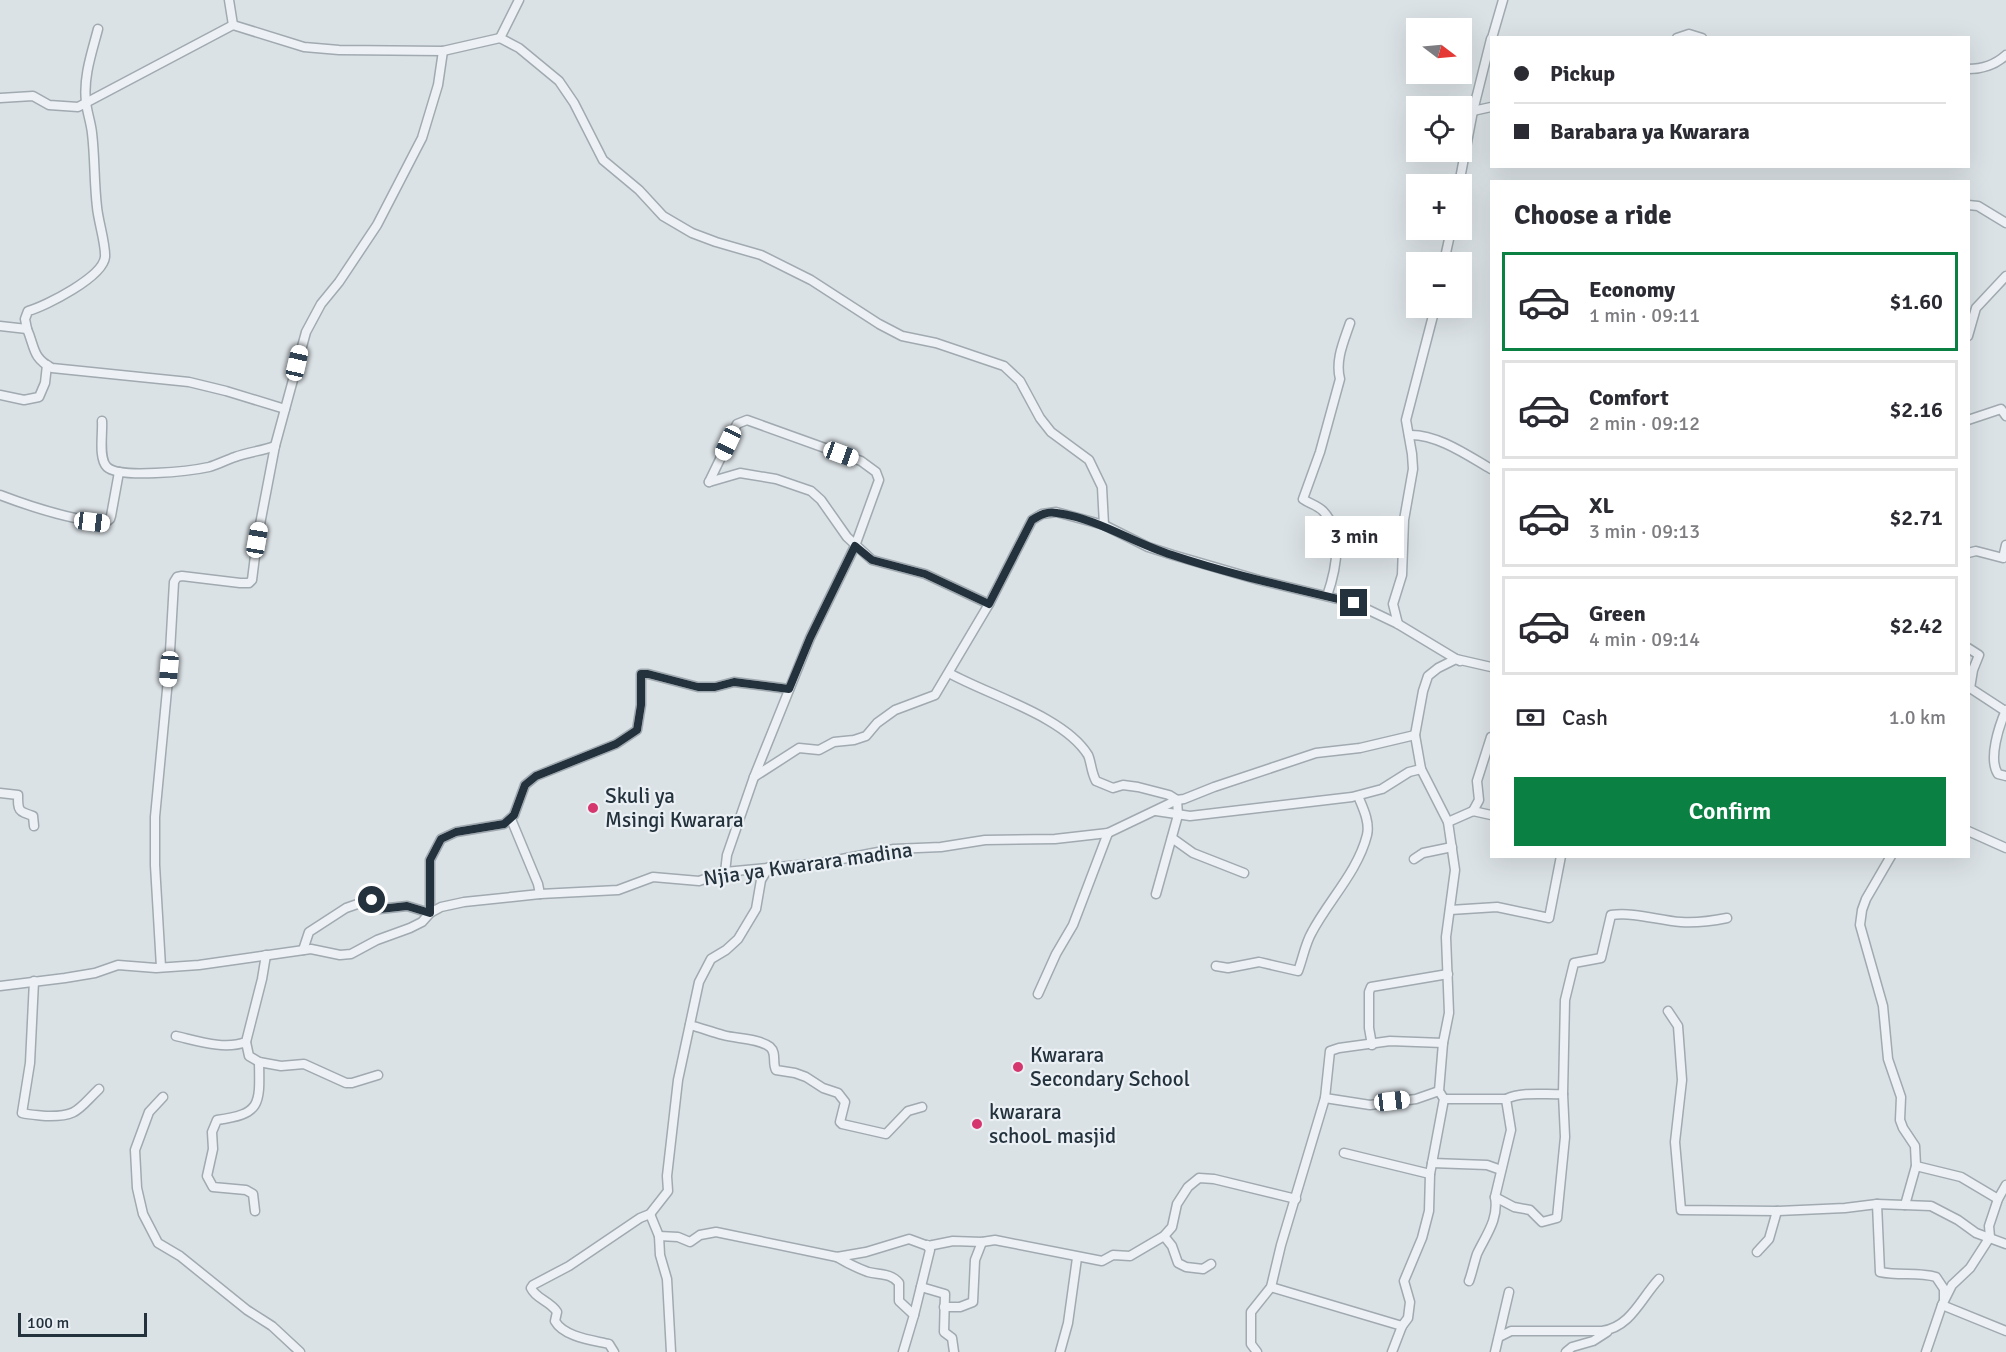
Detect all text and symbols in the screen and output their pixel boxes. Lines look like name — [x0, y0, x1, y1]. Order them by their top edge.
north arrow — [1406, 18, 1472, 84]
map controls — [1406, 18, 1472, 318]
text: Pickup — [1550, 60, 1615, 87]
button: locate — [1406, 96, 1472, 162]
text: Barabara ya Kwarara — [1550, 118, 1750, 145]
button: + — [1406, 174, 1472, 240]
text: Choose a ride — [1514, 199, 1672, 232]
button: − — [1406, 252, 1472, 318]
icon: car — [1517, 275, 1571, 329]
text: Economy — [1589, 276, 1675, 303]
text: $1.60 — [1889, 288, 1943, 315]
text: 1 min · 09:11 — [1589, 303, 1700, 328]
car — [284, 343, 310, 383]
icon: car — [1517, 383, 1571, 437]
text: Comfort — [1589, 384, 1669, 411]
text: $2.16 — [1889, 396, 1943, 423]
text: 2 min · 09:12 — [1589, 411, 1700, 436]
car — [712, 423, 744, 463]
car — [821, 439, 861, 469]
icon: car — [1517, 491, 1571, 545]
text: XL — [1589, 492, 1614, 519]
text: $2.71 — [1889, 504, 1943, 531]
car — [73, 511, 111, 533]
callout: 3 min — [1304, 516, 1404, 558]
text: 3 min · 09:13 — [1589, 519, 1700, 544]
car — [245, 521, 269, 559]
text: 3 min — [1331, 524, 1378, 549]
route end — [1340, 589, 1367, 616]
icon: car — [1517, 599, 1571, 653]
text: Green — [1589, 600, 1646, 627]
text: $2.42 — [1889, 612, 1943, 639]
text: 4 min · 09:14 — [1589, 627, 1700, 652]
car — [158, 650, 180, 688]
icon: cash — [1514, 701, 1547, 734]
text: Cash — [1562, 704, 1608, 731]
text: 1.0 km — [1889, 705, 1946, 730]
button: Confirm — [1514, 777, 1946, 846]
place label: Skuli ya Msingi Kwarara — [605, 783, 744, 833]
marker: Skuli ya Msingi Kwarara — [586, 801, 600, 815]
street label: Njia ya Kwarara madina — [702, 836, 914, 892]
route start — [358, 886, 385, 913]
place label: Kwarara Secondary School — [1030, 1042, 1190, 1092]
marker: Kwarara Secondary School — [1011, 1060, 1025, 1074]
car — [1373, 1090, 1411, 1112]
place label: kwarara schooL masjid — [989, 1099, 1116, 1149]
marker: kwarara schooL masjid — [970, 1117, 984, 1131]
scale bar — [18, 1310, 147, 1338]
text: 100 m — [27, 1313, 69, 1333]

